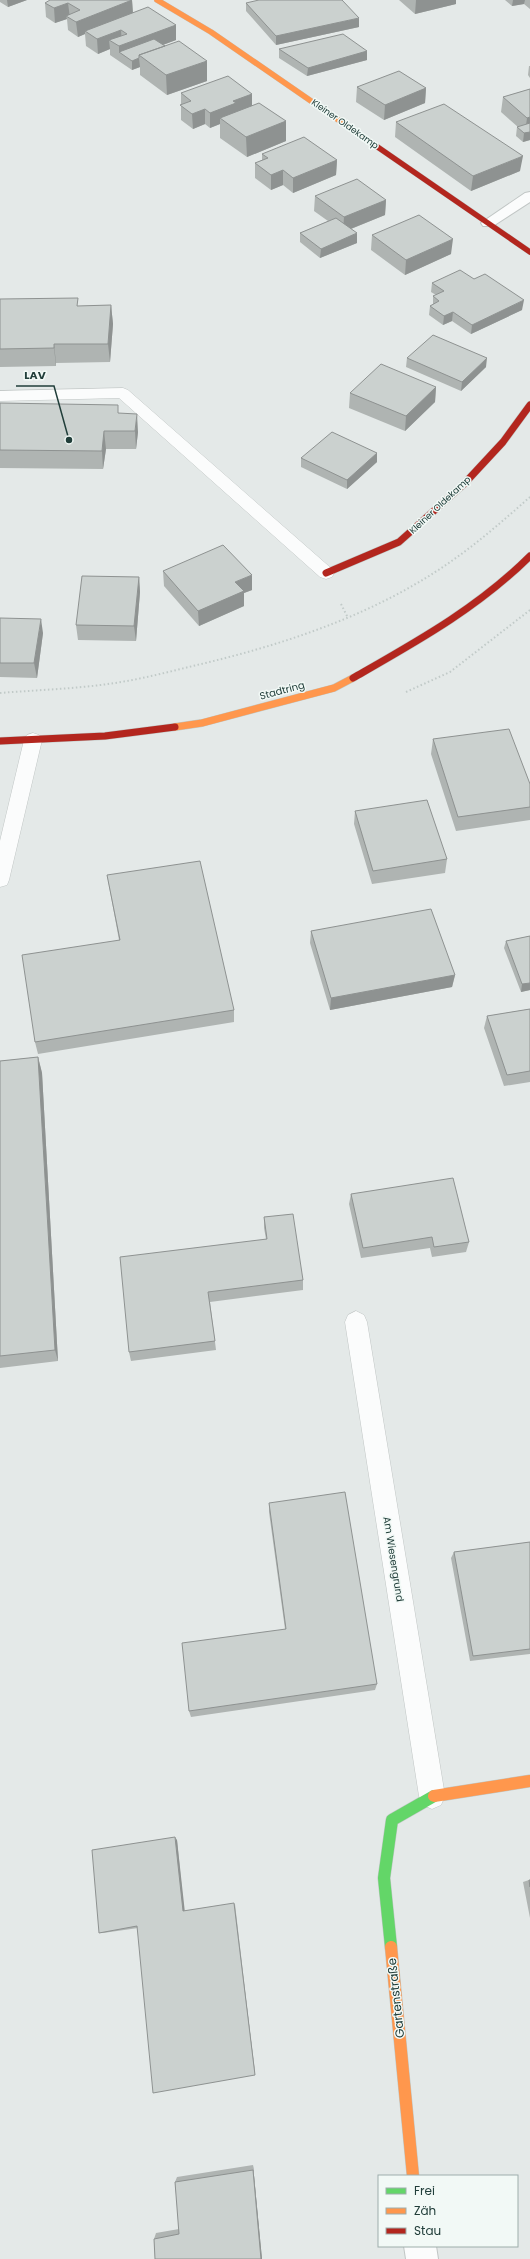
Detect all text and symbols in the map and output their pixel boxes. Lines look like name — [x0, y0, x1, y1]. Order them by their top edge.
street label: Kleiner Oldekamp — [309, 96, 381, 152]
callout: LAV — [16, 363, 54, 386]
text: LAV — [24, 367, 46, 383]
street label: Kleiner Oldekamp — [407, 473, 473, 537]
street label: Stadtring — [258, 677, 306, 704]
street label: Am Wiesengrund — [379, 1515, 408, 1603]
street label: Gartenstraße — [383, 1957, 408, 2039]
legend — [378, 2175, 518, 2247]
text: Frei — [414, 2182, 435, 2199]
text: Zäh — [414, 2202, 436, 2219]
text: Stau — [414, 2222, 441, 2239]

